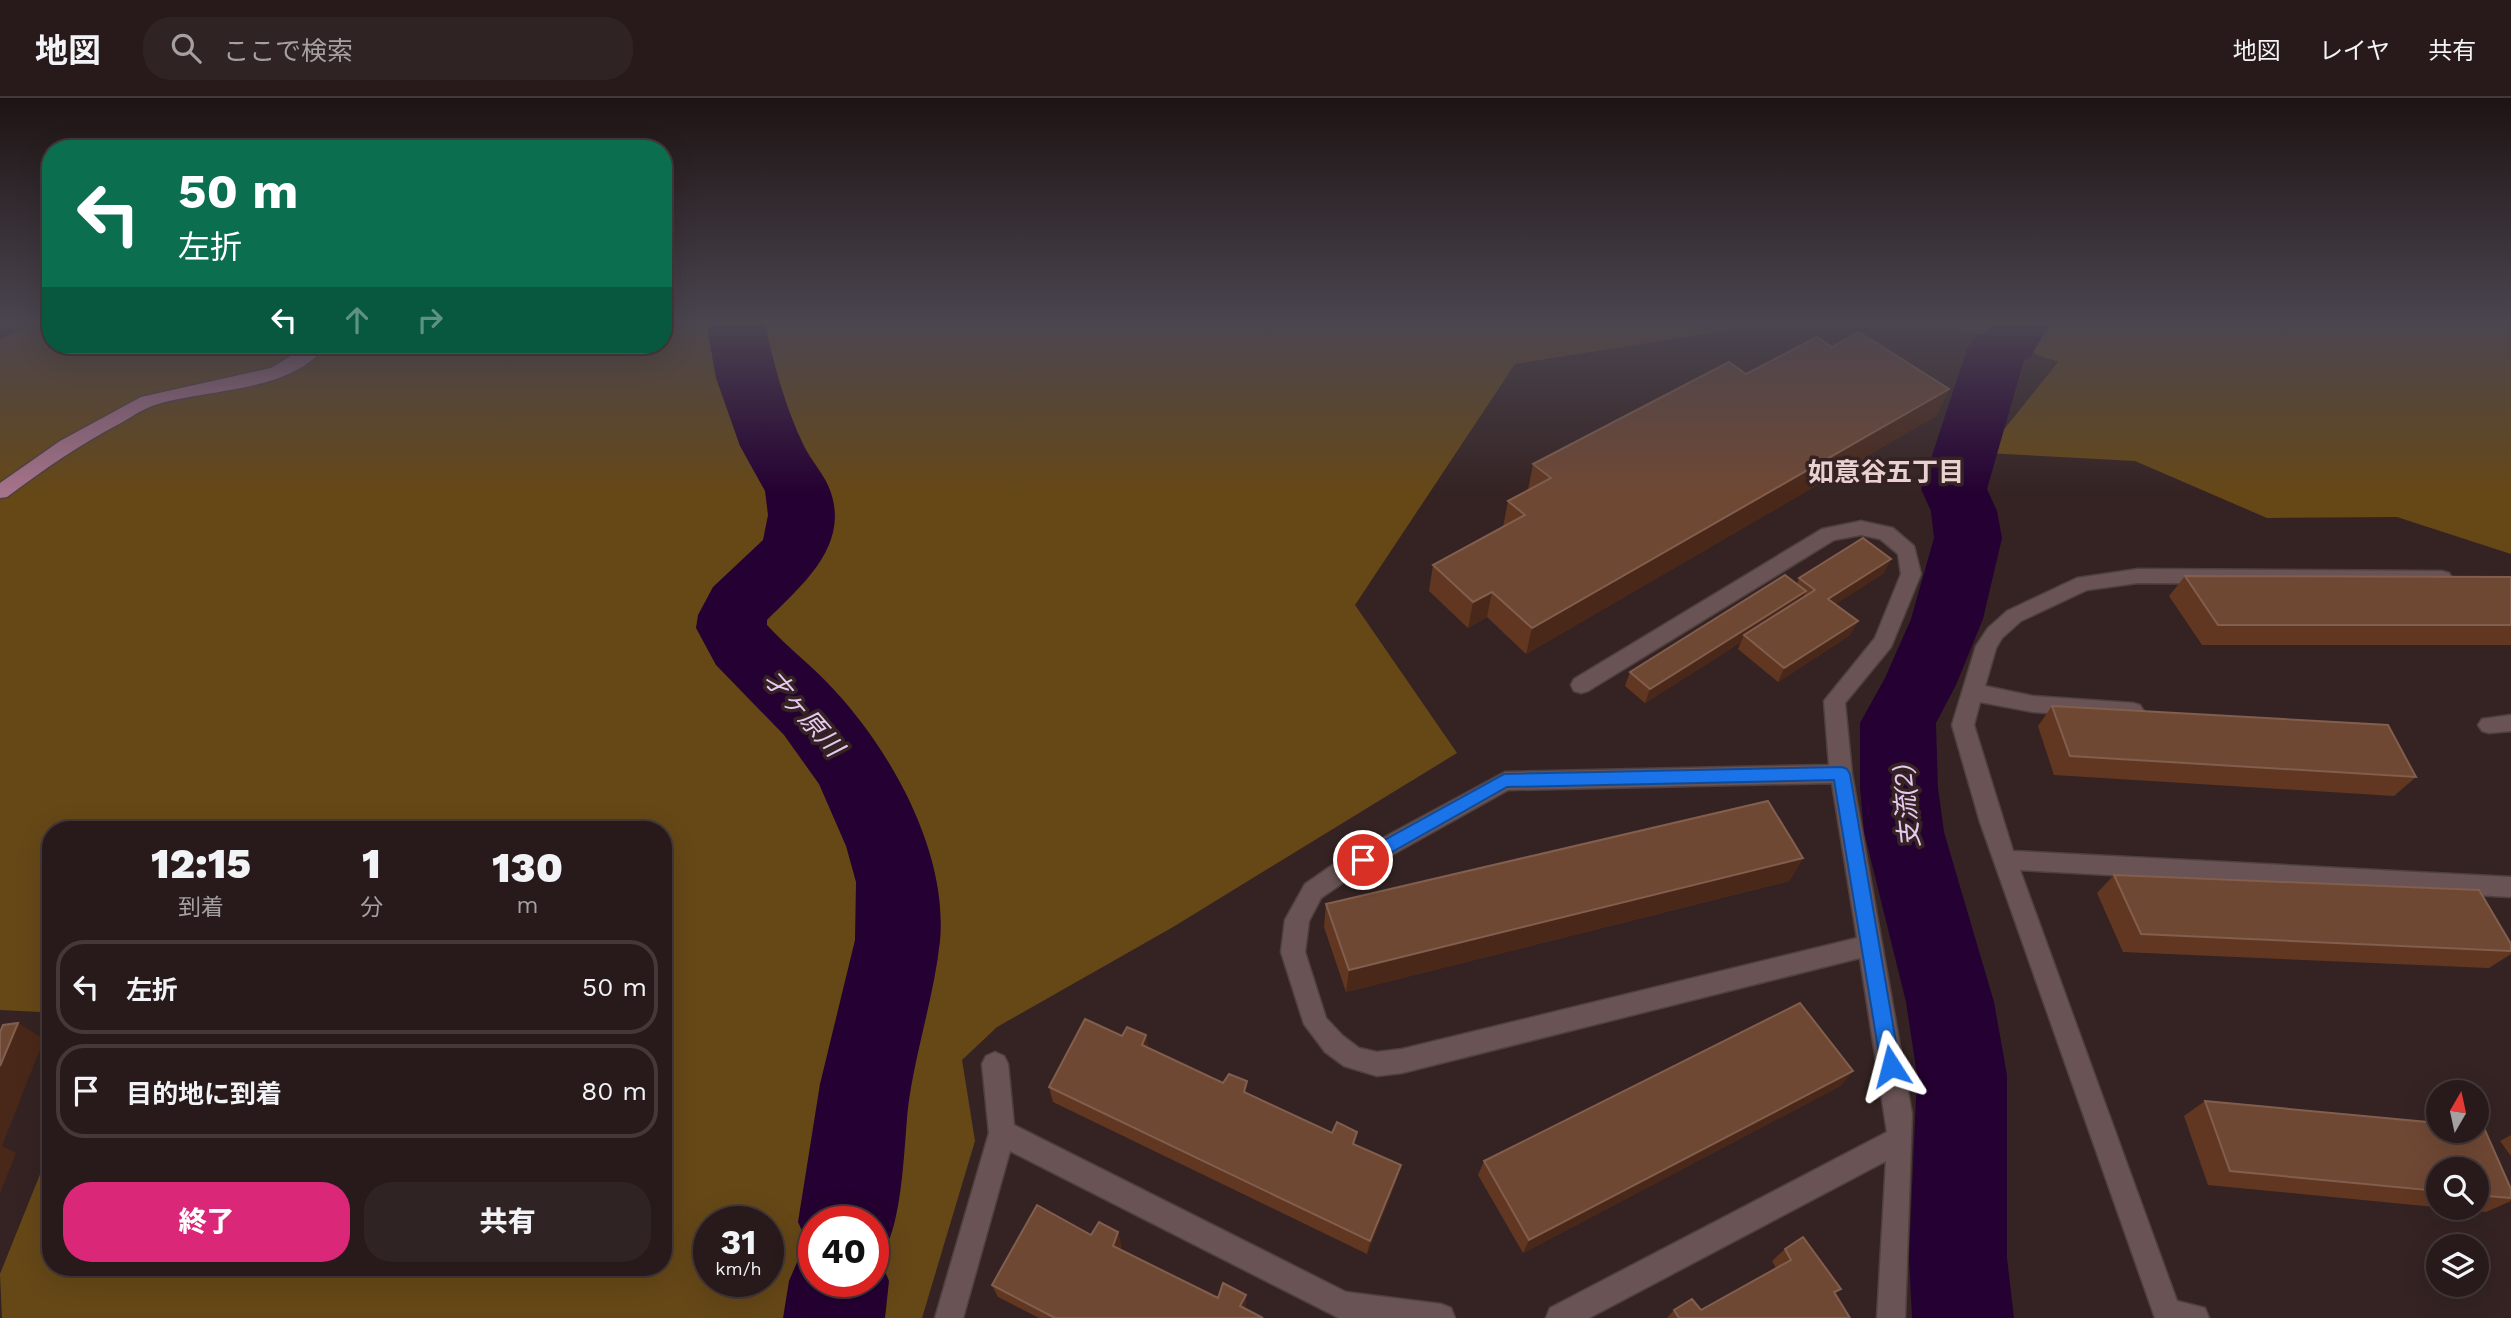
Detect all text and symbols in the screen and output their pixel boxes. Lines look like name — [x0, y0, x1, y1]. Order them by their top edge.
search box — [143, 17, 633, 80]
icon: search — [167, 29, 205, 67]
text: 地図 — [35, 31, 101, 70]
text: ここで検索 — [223, 36, 353, 66]
text: 地図 — [2233, 37, 2281, 65]
text: レイヤ — [2319, 37, 2390, 65]
text: 共有 — [2428, 37, 2476, 65]
text: 50 m — [178, 162, 298, 220]
icon: left — [63, 168, 154, 259]
text: 左折 — [178, 228, 242, 266]
icon: left — [265, 301, 303, 339]
icon: ahead — [338, 301, 376, 339]
icon: right — [411, 301, 449, 339]
district label: 如意谷五丁目 — [1808, 457, 1964, 487]
water label: 才ヶ原川 — [759, 664, 851, 764]
water label: 支流(2) — [1887, 763, 1925, 849]
pin — [1333, 830, 1393, 890]
text: 12:15 — [151, 839, 251, 888]
text: 1 — [362, 839, 381, 888]
icon: arrive — [1344, 841, 1382, 879]
text: 130 — [492, 843, 563, 892]
text: m — [516, 892, 538, 919]
text: 到着 — [178, 894, 224, 921]
text: 分 — [360, 894, 383, 921]
icon: left — [67, 968, 105, 1006]
text: 50 m — [582, 972, 647, 1002]
text: 左折 — [126, 975, 178, 1005]
position arrow — [1854, 1029, 1928, 1103]
icon: arrive — [67, 1072, 105, 1110]
text: 80 m — [581, 1076, 647, 1106]
text: 目的地に到着 — [126, 1079, 282, 1109]
north arrow — [2426, 1080, 2488, 1143]
map controls — [2426, 1080, 2489, 1297]
button: search — [2426, 1157, 2489, 1220]
button: 終了 — [63, 1182, 350, 1262]
button: 共有 — [364, 1182, 651, 1262]
speed limit sign: 40 — [798, 1206, 889, 1297]
text: 31 — [721, 1221, 756, 1263]
button: layers — [2426, 1234, 2489, 1297]
text: km/h — [715, 1258, 762, 1279]

